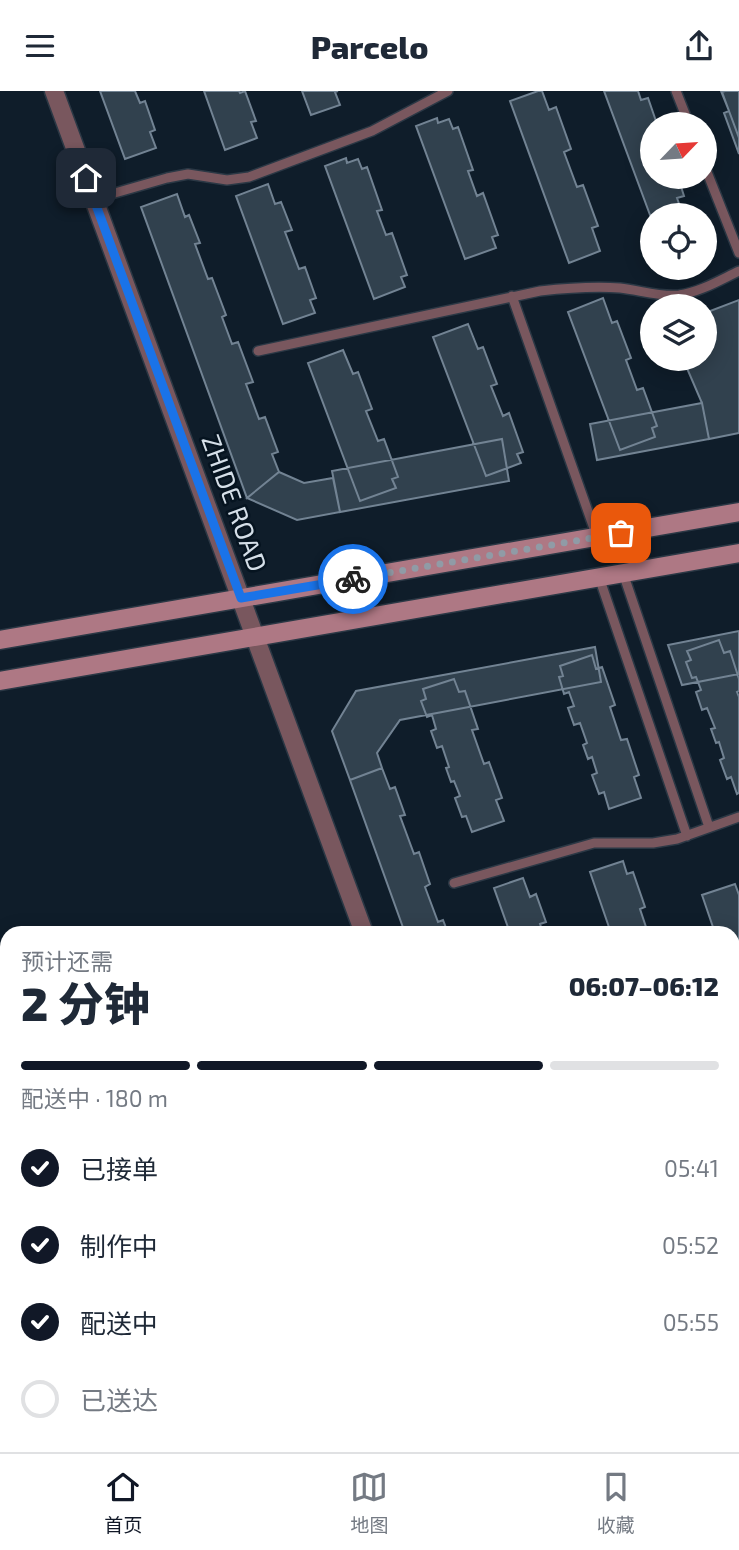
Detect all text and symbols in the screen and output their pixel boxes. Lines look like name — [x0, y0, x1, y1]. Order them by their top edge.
icon: menu — [21, 27, 59, 65]
text: Parcelo — [311, 27, 428, 65]
icon: share — [680, 27, 718, 65]
north arrow — [640, 112, 718, 189]
map controls — [640, 112, 717, 371]
pin — [56, 148, 116, 208]
icon: home — [67, 159, 105, 197]
button: locate — [640, 203, 717, 280]
button: layers — [640, 294, 717, 371]
street label: ZHIDE ROAD — [196, 430, 274, 575]
pin — [591, 503, 651, 563]
icon: bag — [602, 514, 640, 552]
courier — [318, 544, 388, 614]
icon: bike — [334, 560, 372, 598]
text: 预计还需 — [21, 947, 113, 975]
text: 06:07–06:12 — [569, 970, 719, 1001]
text: 2 分钟 — [21, 975, 150, 1030]
text: 配送中 · 180 m — [21, 1084, 168, 1112]
icon: check — [21, 1149, 59, 1187]
text: 已接单 — [80, 1153, 158, 1184]
text: 05:41 — [664, 1154, 719, 1182]
icon: check — [21, 1226, 59, 1264]
text: 制作中 — [80, 1230, 158, 1261]
text: 05:52 — [662, 1231, 719, 1259]
icon: check — [21, 1303, 59, 1341]
text: 配送中 — [80, 1307, 158, 1338]
text: 05:55 — [663, 1308, 719, 1336]
text: 已送达 — [80, 1384, 158, 1415]
tab: 首页 — [104, 1468, 142, 1537]
tab: 地图 — [350, 1468, 389, 1537]
tab: 收藏 — [597, 1468, 635, 1537]

